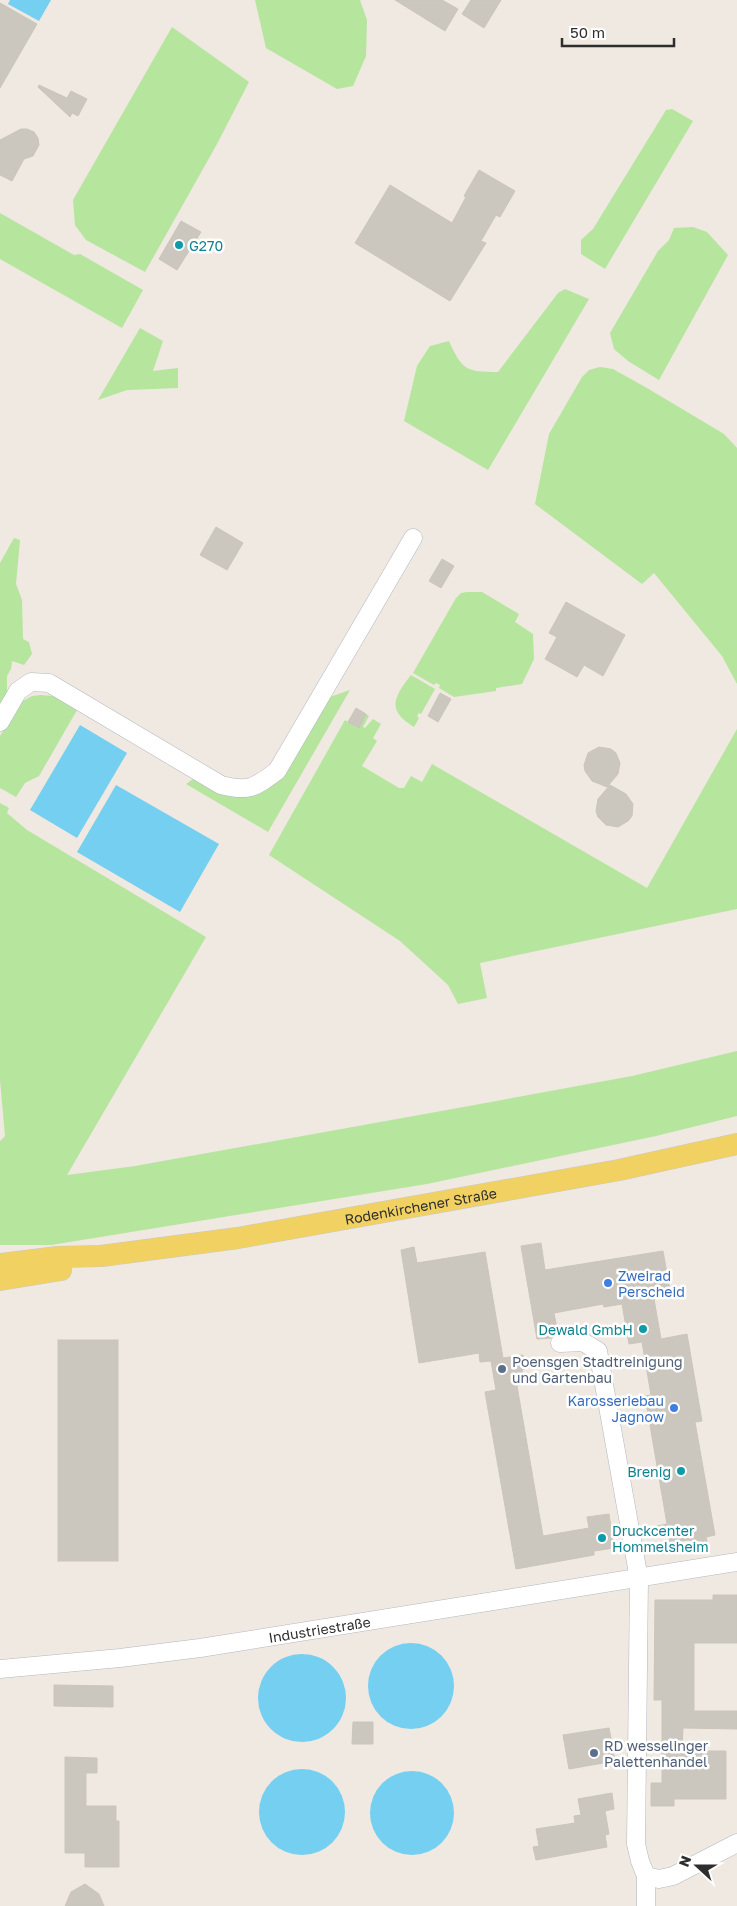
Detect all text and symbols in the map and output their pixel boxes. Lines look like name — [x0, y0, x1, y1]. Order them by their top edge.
scale bar — [562, 15, 674, 47]
text: 50 m — [570, 23, 605, 41]
place label: G270 — [189, 237, 223, 254]
marker: G270 — [173, 239, 185, 251]
street label: Rodenkirchener Straße — [343, 1184, 498, 1227]
place label: Zweirad Perscheid — [618, 1267, 685, 1300]
marker: Zweirad Perscheid — [602, 1277, 614, 1289]
place label: Dewald GmbH — [538, 1321, 633, 1338]
marker: Dewald GmbH — [637, 1323, 649, 1335]
place label: Poensgen Stadtreinigung und Gartenbau — [512, 1353, 683, 1386]
marker: Poensgen Stadtreinigung und Gartenbau — [496, 1363, 508, 1375]
place label: Karosseriebau Jagnow — [568, 1392, 664, 1425]
marker: Karosseriebau Jagnow — [668, 1402, 680, 1414]
place label: Brenig — [627, 1463, 671, 1480]
marker: Brenig — [675, 1465, 687, 1477]
place label: Druckcenter Hommelsheim — [612, 1522, 709, 1555]
marker: Druckcenter Hommelsheim — [596, 1532, 608, 1544]
street label: Industriestraße — [267, 1612, 372, 1645]
place label: RD wesselinger Palettenhandel — [604, 1737, 709, 1770]
marker: RD wesselinger Palettenhandel — [588, 1747, 600, 1759]
north arrow — [672, 1841, 722, 1891]
text: N — [675, 1853, 694, 1869]

